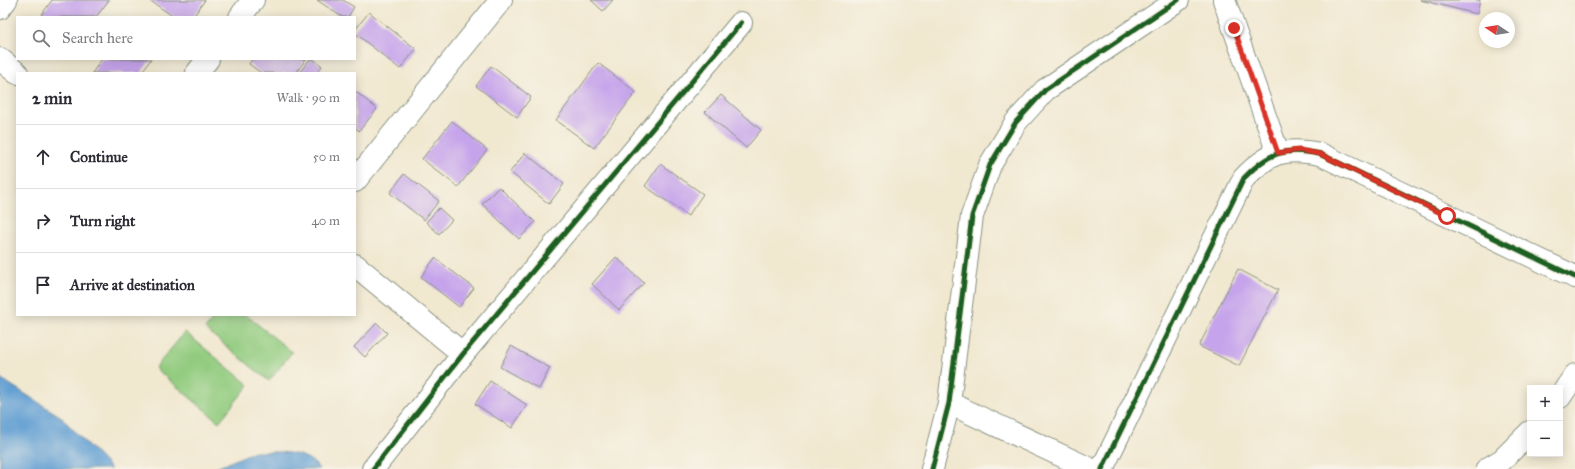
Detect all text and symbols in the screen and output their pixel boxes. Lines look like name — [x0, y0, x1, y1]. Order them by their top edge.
north arrow — [1479, 12, 1515, 48]
search box — [16, 16, 356, 60]
route end — [1225, 19, 1243, 37]
icon: search — [30, 27, 52, 49]
text: Search here — [62, 29, 133, 47]
text: 2 min — [32, 88, 72, 109]
text: Walk · 90 m — [277, 90, 340, 106]
icon: ahead — [32, 146, 54, 168]
text: Continue — [70, 148, 128, 166]
text: 50 m — [313, 149, 340, 165]
route start — [1438, 207, 1456, 225]
icon: right — [32, 210, 54, 232]
text: Turn right — [70, 212, 135, 230]
text: 40 m — [311, 213, 340, 229]
icon: arrive — [32, 274, 54, 296]
text: Arrive at destination — [70, 276, 195, 294]
map controls — [1527, 385, 1563, 457]
button: + — [1527, 385, 1563, 421]
button: − — [1527, 421, 1563, 457]

